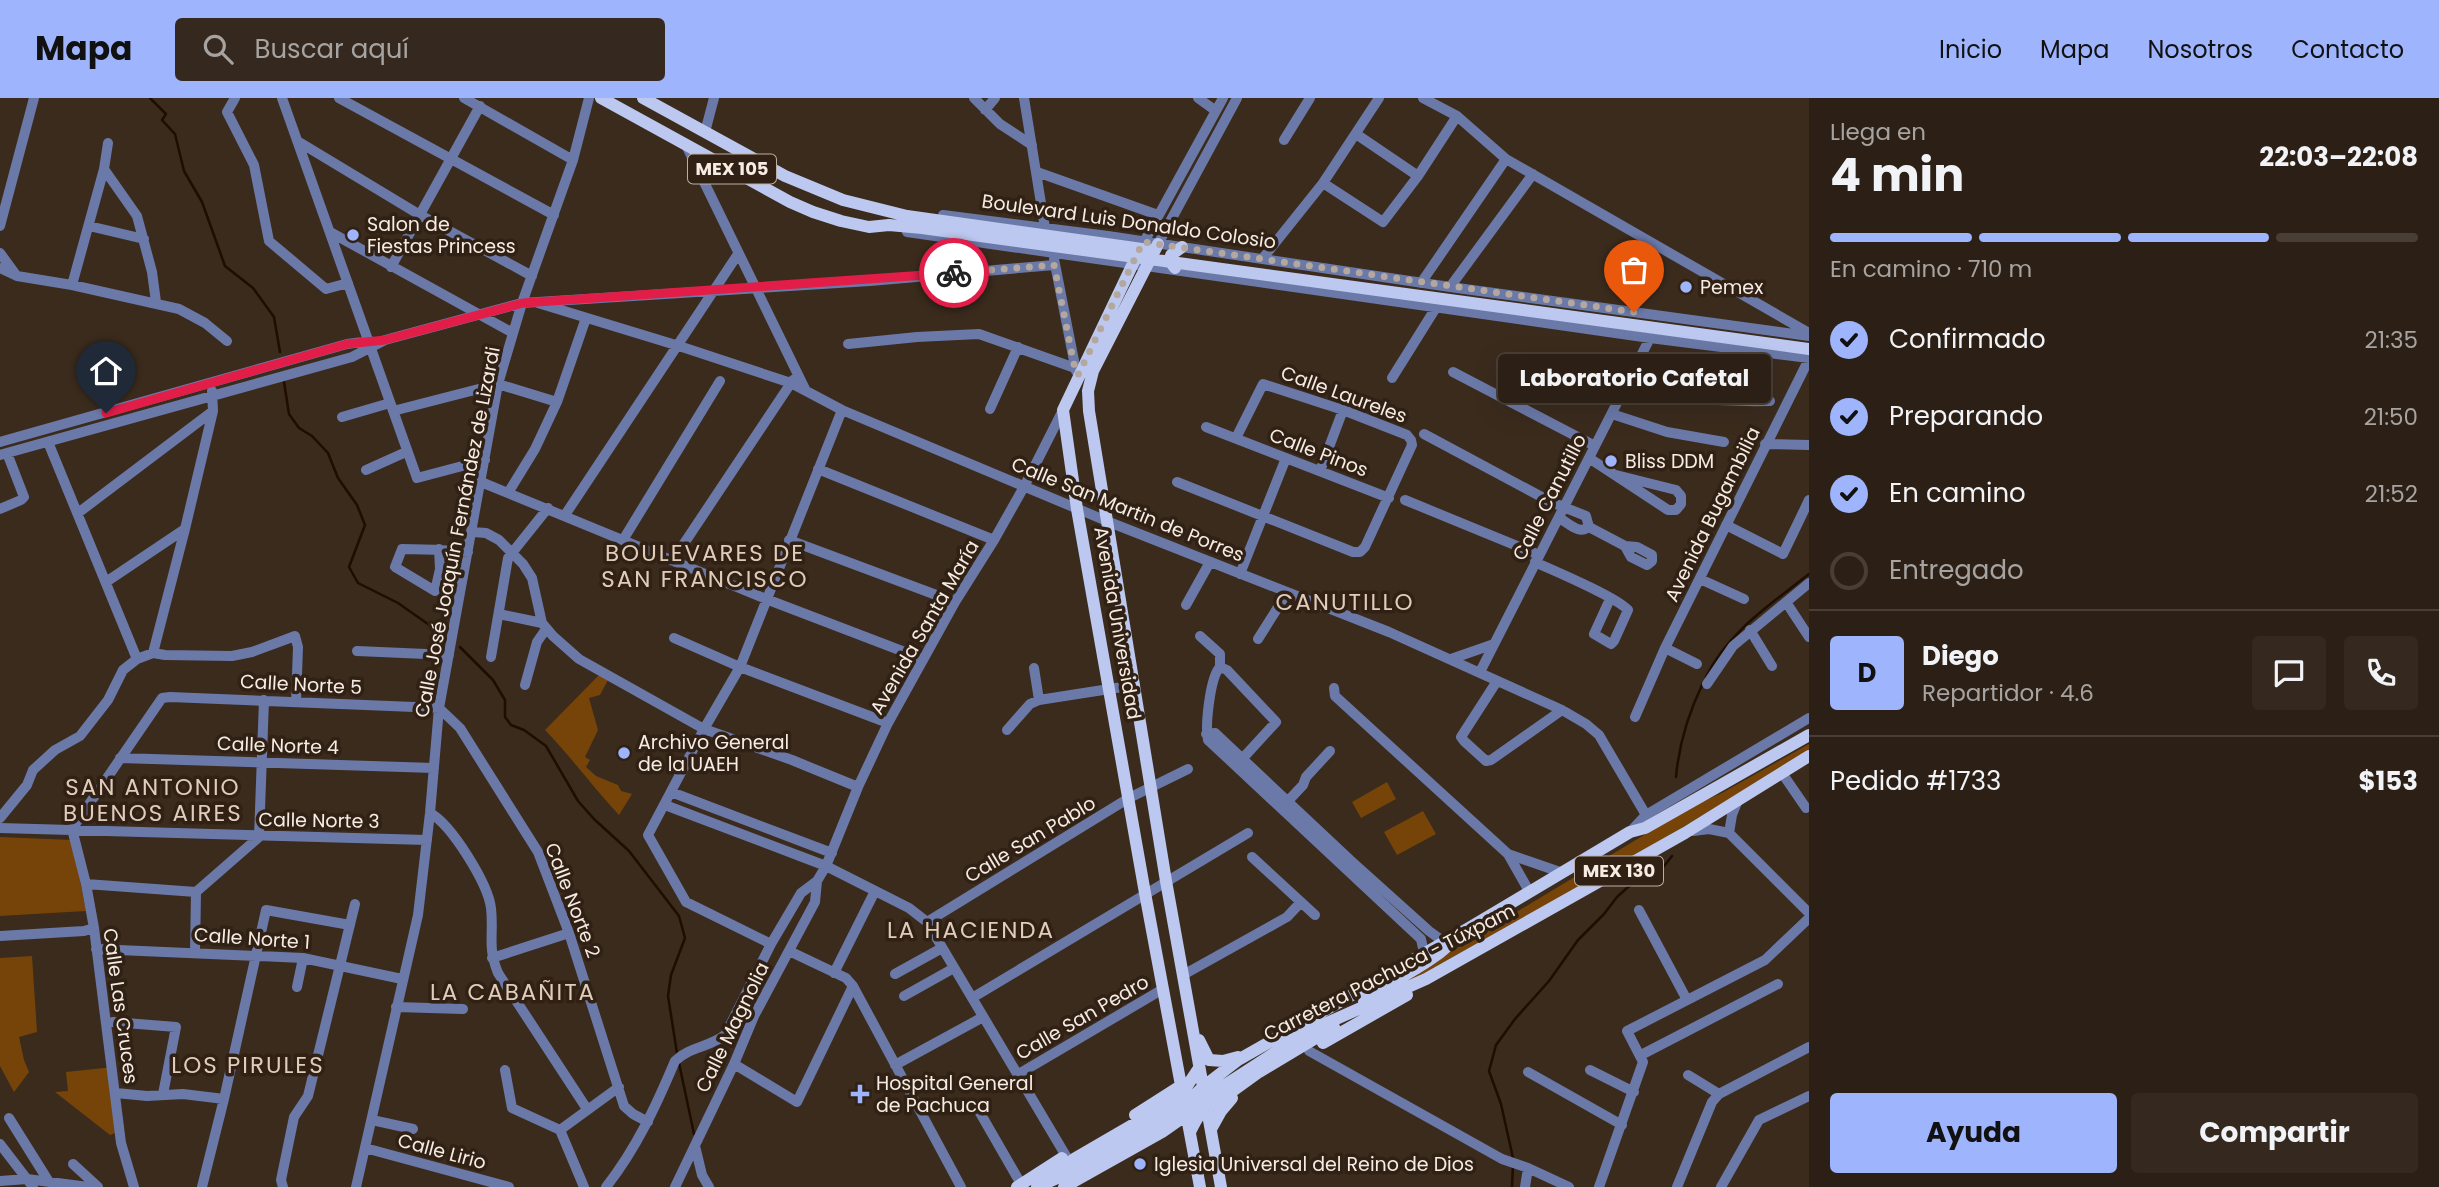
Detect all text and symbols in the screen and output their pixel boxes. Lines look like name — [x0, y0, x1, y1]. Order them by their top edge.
search box — [175, 18, 665, 81]
text: Mapa — [35, 25, 133, 72]
icon: search — [199, 30, 237, 68]
text: Buscar aquí — [255, 31, 409, 67]
text: Inicio — [1939, 33, 2002, 66]
text: Mapa — [2040, 33, 2109, 66]
text: Nosotros — [2147, 33, 2253, 66]
text: Contacto — [2291, 33, 2404, 66]
text: Llega en — [1830, 116, 1926, 148]
text: 22:03–22:08 — [2259, 139, 2418, 175]
text: 4 min — [1830, 143, 1964, 207]
road number: MEX 105 — [688, 154, 776, 184]
street label: Boulevard Luis Donaldo Colosio — [980, 187, 1278, 256]
place label: Salon de Fiestas Princess — [367, 211, 516, 260]
marker: Salon de Fiestas Princess — [345, 227, 361, 243]
courier — [919, 238, 989, 308]
pin — [1604, 240, 1664, 312]
icon: bag — [1615, 251, 1653, 289]
text: En camino · 710 m — [1830, 253, 2032, 285]
icon: bike — [935, 254, 973, 292]
place label: Pemex — [1700, 274, 1763, 301]
marker: Pemex — [1678, 279, 1694, 295]
icon: check — [1830, 321, 1868, 359]
text: Confirmado — [1889, 321, 2046, 357]
text: 21:35 — [2365, 324, 2418, 356]
pin — [76, 341, 136, 413]
street label: Calle José Joaquín Fernández de Lizardi — [408, 344, 507, 720]
icon: home — [87, 352, 125, 390]
callout: Laboratorio Cafetal — [1498, 354, 1770, 403]
street label: Calle Laureles — [1277, 359, 1411, 430]
text: Laboratorio Cafetal — [1520, 362, 1749, 394]
icon: check — [1830, 398, 1868, 436]
text: Preparando — [1889, 398, 2043, 434]
text: 21:50 — [2364, 401, 2418, 433]
street label: Calle Pinos — [1266, 421, 1372, 484]
street label: Avenida Bugambilia — [1658, 422, 1767, 606]
street label: Calle Canutillo — [1506, 429, 1593, 565]
place label: Bliss DDM — [1625, 448, 1714, 475]
street label: Calle San Martin de Porres — [1007, 450, 1248, 569]
marker: Bliss DDM — [1603, 453, 1619, 469]
icon: check — [1830, 475, 1868, 513]
text: En camino — [1889, 475, 2026, 511]
text: 21:52 — [2365, 478, 2418, 510]
street label: Avenida Universidad — [1087, 525, 1148, 722]
street label: Avenida Santa María — [863, 535, 986, 720]
district label: BOULEVARES DE SAN FRANCISCO — [601, 537, 809, 595]
text: Entregado — [1889, 552, 2024, 588]
district label: CANUTILLO — [1275, 586, 1415, 618]
button: chat — [2252, 636, 2326, 710]
button: phone — [2344, 636, 2418, 710]
text: Diego — [1922, 638, 1999, 674]
text: D — [1858, 655, 1876, 691]
street label: Calle Norte 5 — [239, 668, 363, 701]
text: Repartidor · 4.6 — [1922, 677, 2094, 709]
place label: Archivo General de la UAEH — [638, 729, 789, 778]
street label: Calle Norte 4 — [217, 730, 339, 761]
marker: Archivo General de la UAEH — [616, 745, 632, 761]
text: Pedido #1733 — [1830, 763, 2001, 799]
text: $153 — [2358, 763, 2418, 799]
district label: SAN ANTONIO BUENOS AIRES — [63, 771, 243, 829]
street label: Calle San Pablo — [960, 790, 1101, 889]
street label: Calle Norte 3 — [258, 806, 380, 835]
street label: Calle Norte 2 — [538, 839, 607, 962]
road number: MEX 130 — [1575, 856, 1663, 886]
street label: Carretera Pachuca - Túxpam — [1259, 897, 1519, 1048]
district label: LA HACIENDA — [887, 914, 1055, 946]
street label: Calle Norte 1 — [193, 921, 311, 956]
street label: Calle Las Cruces — [96, 927, 145, 1086]
street label: Calle Magnolia — [689, 957, 776, 1097]
street label: Calle San Pedro — [1011, 968, 1154, 1067]
district label: LA CABAÑITA — [430, 976, 596, 1008]
district label: LOS PIRULES — [171, 1049, 325, 1081]
place label: Hospital General de Pachuca — [876, 1070, 1033, 1119]
marker: Hospital General de Pachuca — [850, 1084, 870, 1104]
button: Ayuda — [1830, 1093, 2117, 1173]
button: Compartir — [2131, 1093, 2418, 1173]
street label: Calle Lirio — [395, 1127, 489, 1176]
place label: Iglesia Universal del Reino de Dios — [1154, 1151, 1474, 1178]
marker: Iglesia Universal del Reino de Dios — [1132, 1156, 1148, 1172]

